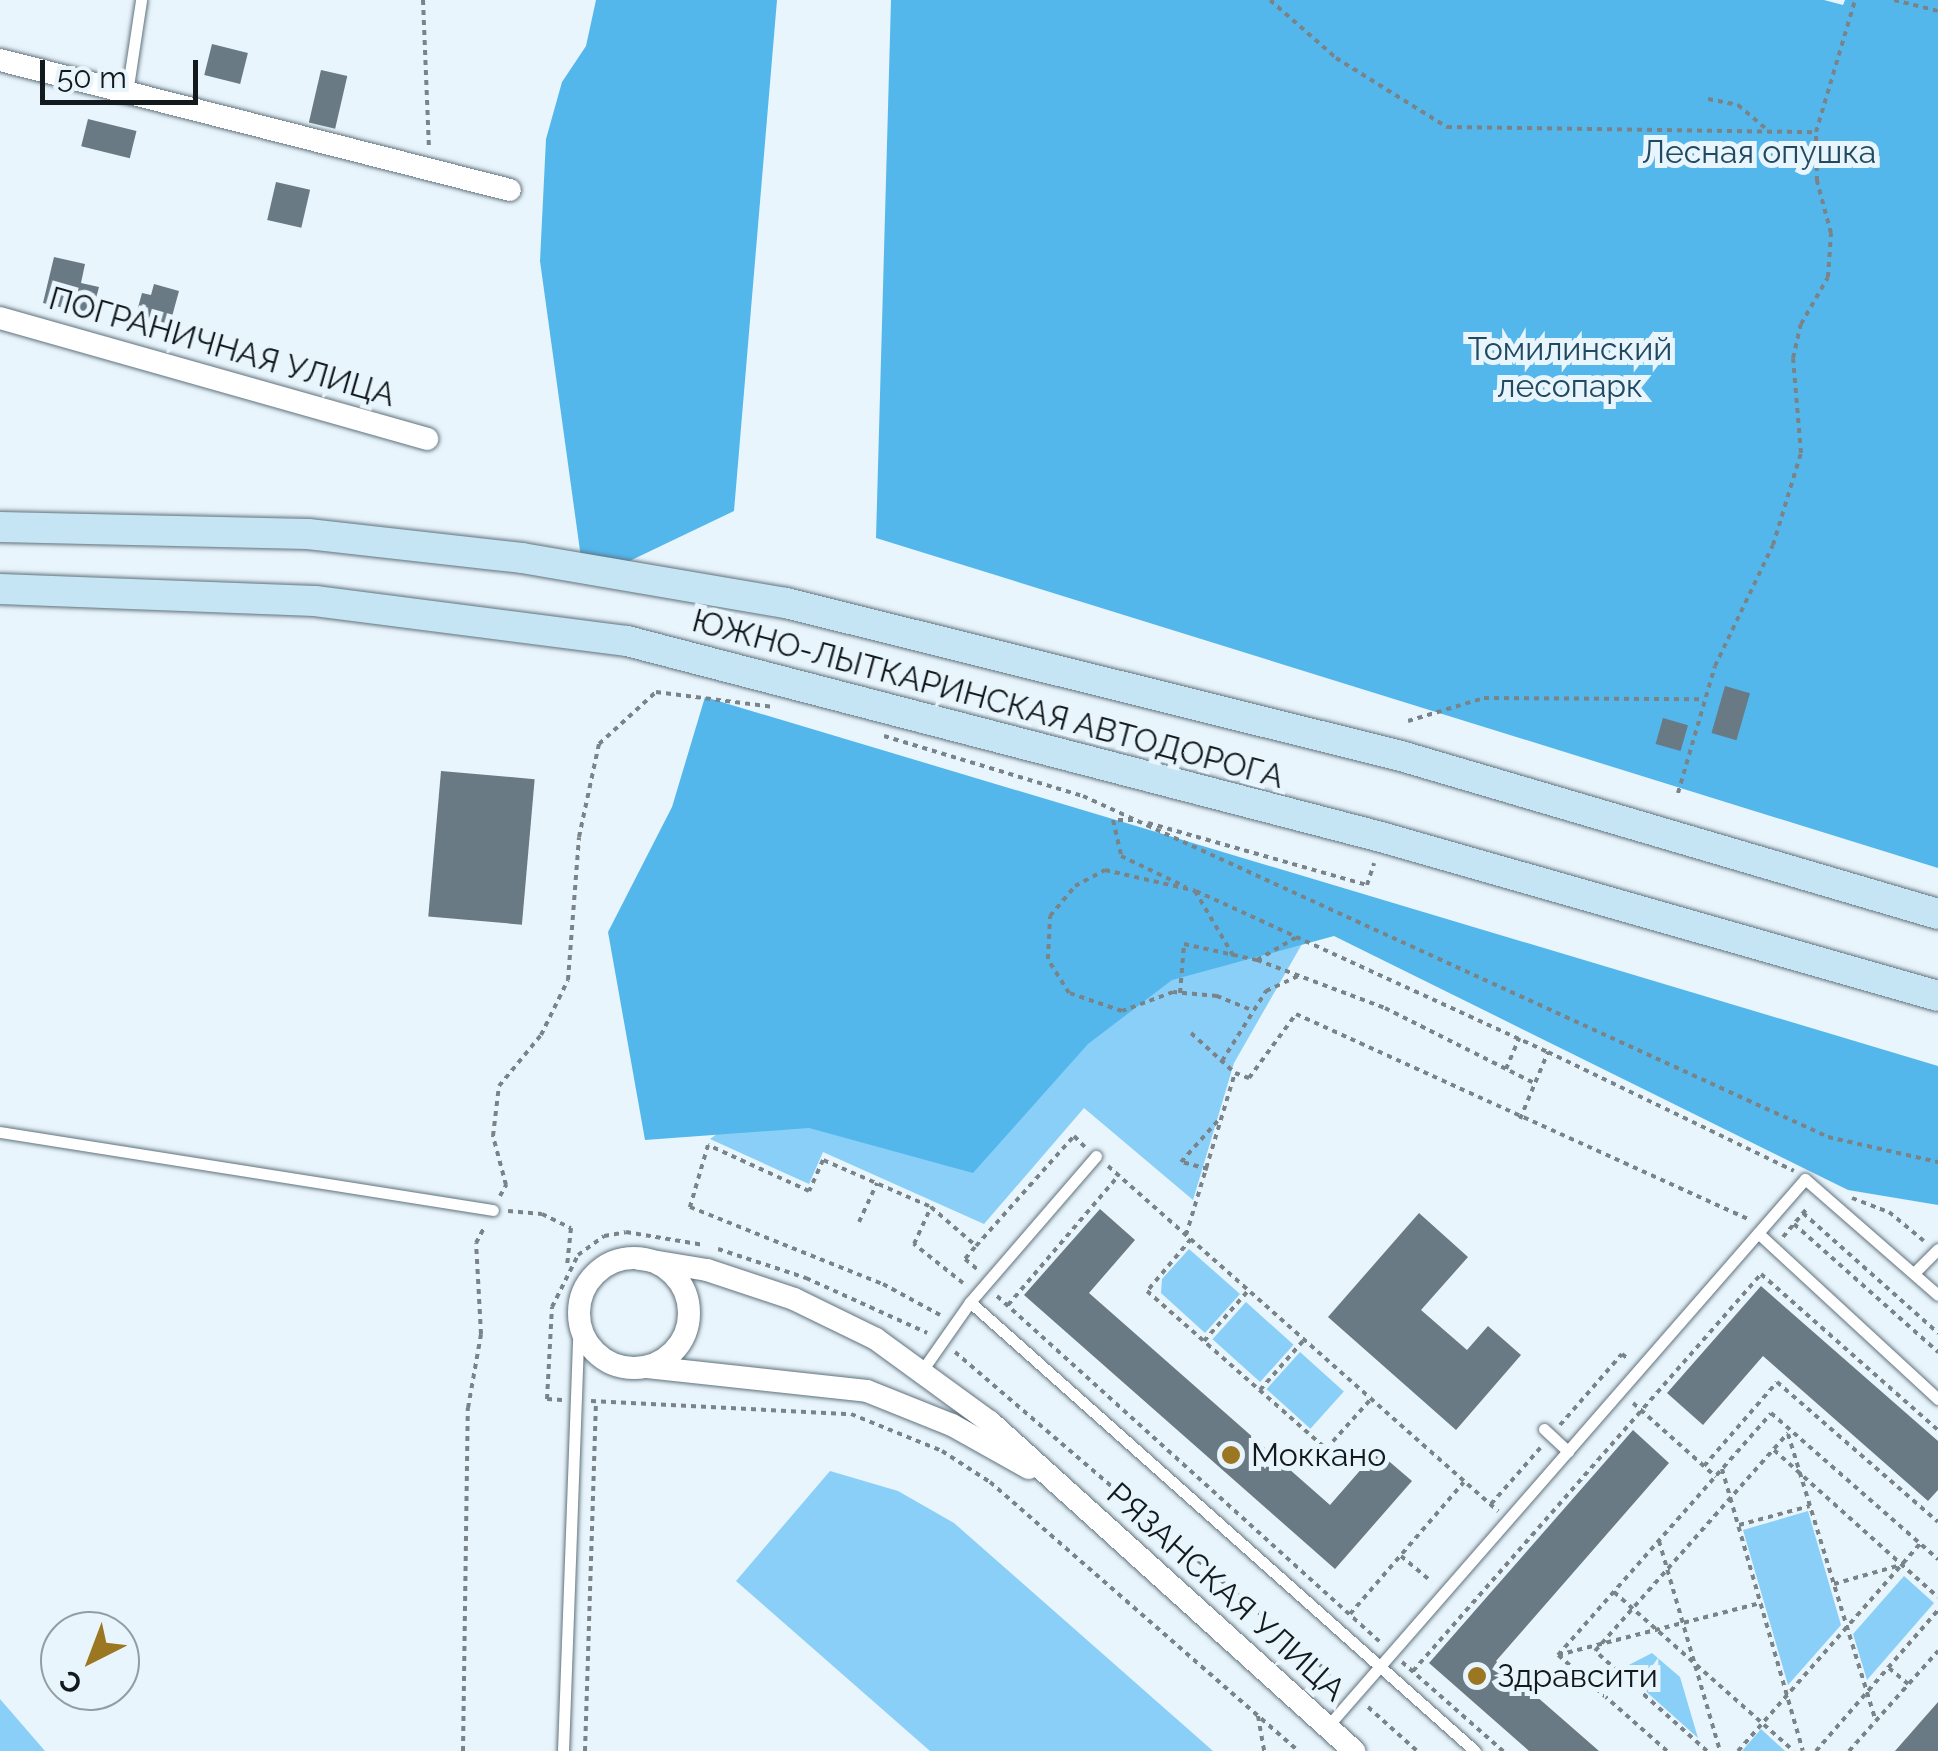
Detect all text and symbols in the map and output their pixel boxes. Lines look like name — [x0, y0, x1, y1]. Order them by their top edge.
scale bar — [45, 40, 202, 102]
text: 50 m — [57, 60, 127, 95]
park label: Лесная опушка — [1642, 133, 1876, 171]
street label: ПОГРАНИЧНАЯ УЛИЦА — [45, 279, 399, 415]
park label: Томилинский лесопарк — [1468, 331, 1672, 406]
street label: ЮЖНО-ЛЫТКАРИНСКАЯ АВТОДОРОГА — [688, 601, 1288, 797]
place label: Моккано — [1251, 1436, 1386, 1474]
marker: Моккано — [1220, 1444, 1242, 1466]
street label: РЯЗАНСКАЯ УЛИЦА — [1099, 1475, 1353, 1709]
north arrow — [40, 1611, 140, 1711]
place label: Здравсити — [1497, 1657, 1658, 1695]
text: С — [53, 1663, 89, 1701]
marker: Здравсити — [1466, 1665, 1488, 1687]

